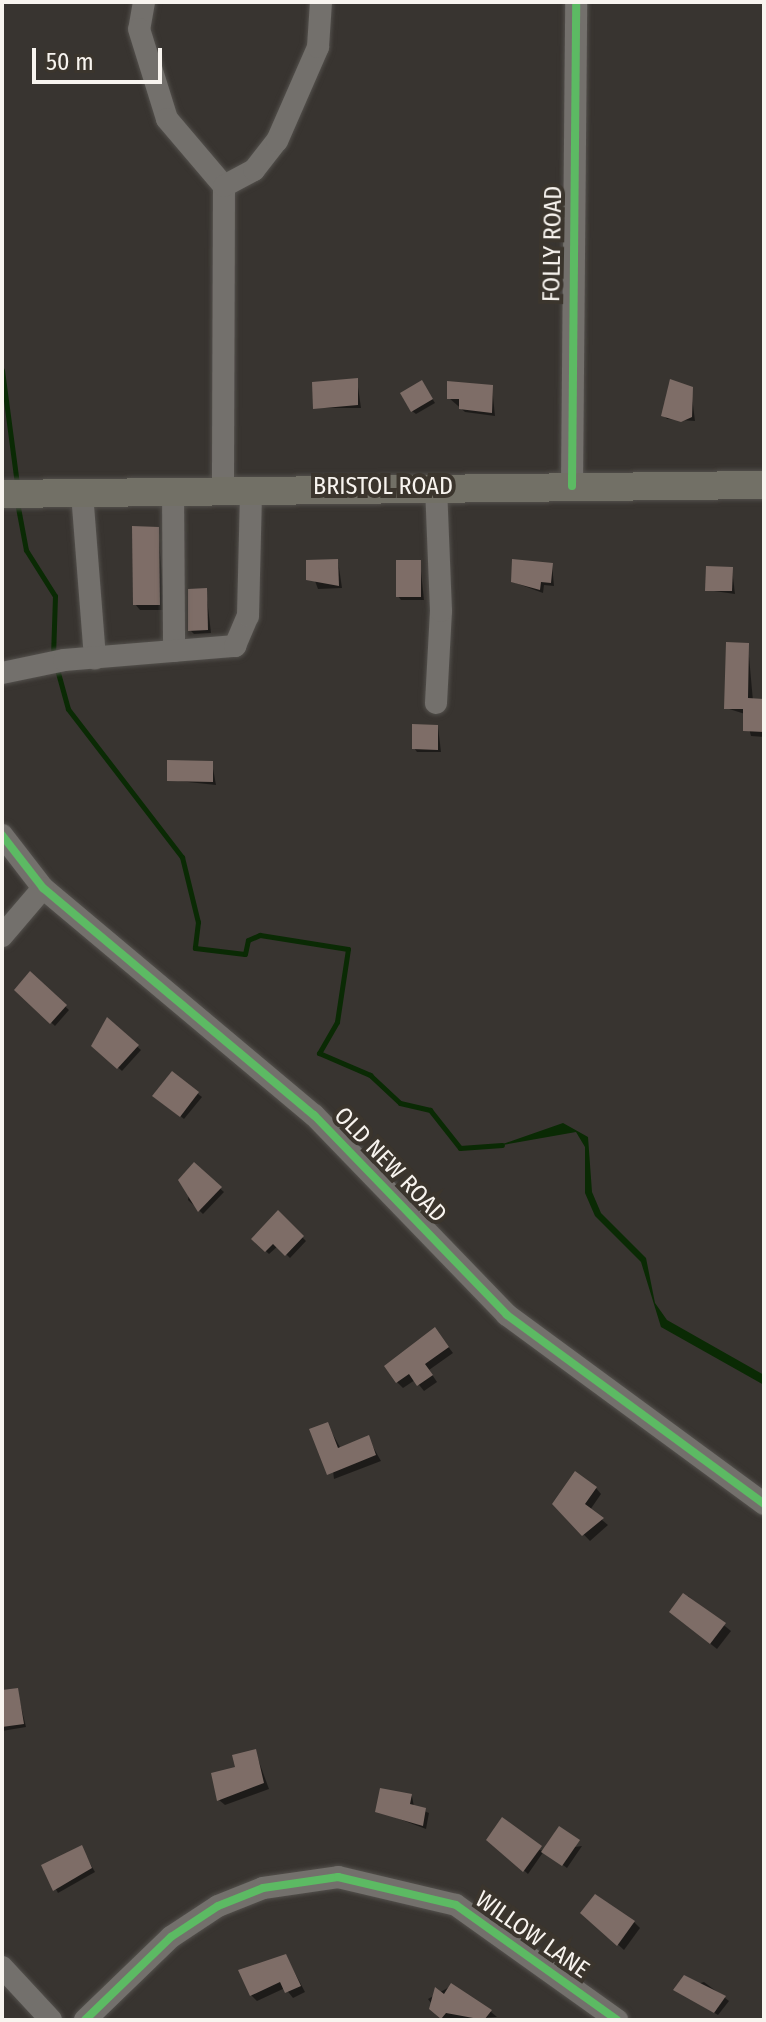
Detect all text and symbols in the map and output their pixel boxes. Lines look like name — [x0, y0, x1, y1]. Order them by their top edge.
scale bar — [36, 32, 166, 82]
text: 50 m — [46, 48, 94, 76]
street label: FOLLY ROAD — [538, 186, 568, 302]
street label: BRISTOL ROAD — [313, 473, 453, 501]
street label: OLD NEW ROAD — [328, 1101, 452, 1229]
street label: WILLOW LANE — [470, 1885, 594, 1985]

